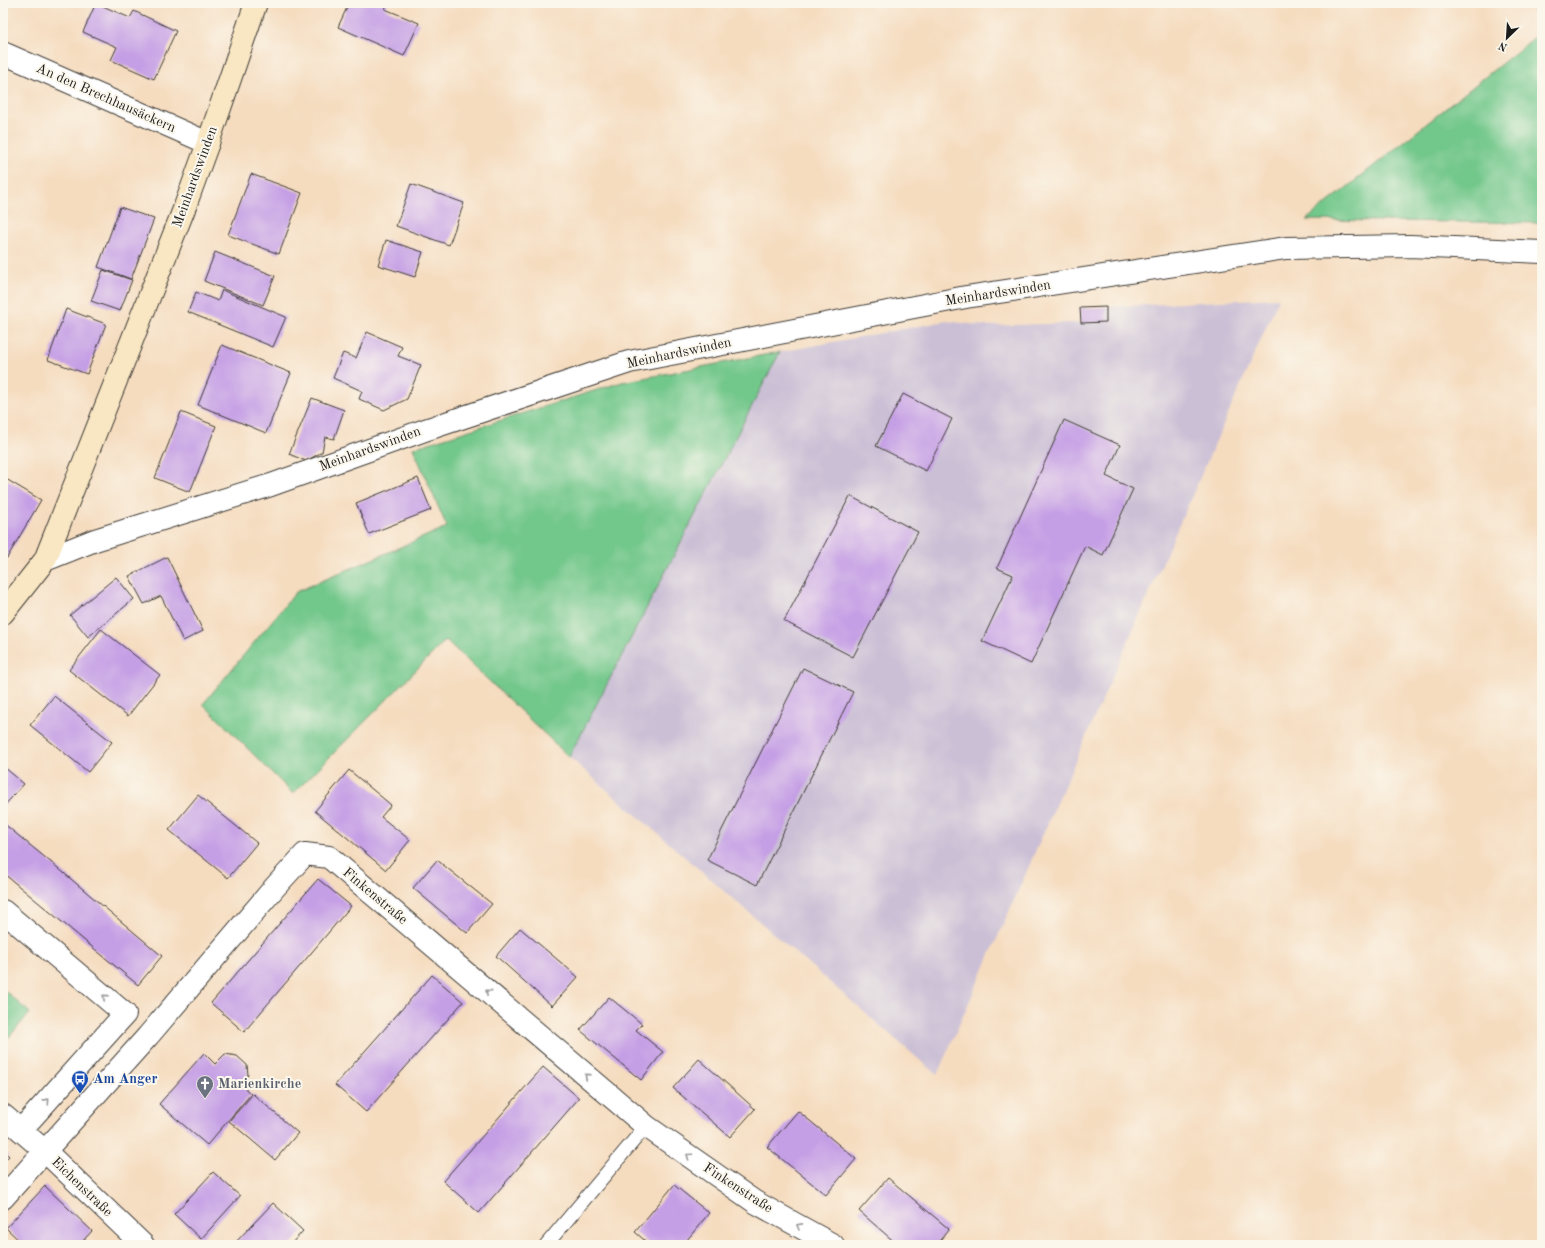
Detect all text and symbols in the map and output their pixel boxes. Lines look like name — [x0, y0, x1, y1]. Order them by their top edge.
north arrow — [1487, 18, 1527, 58]
text: N — [1497, 39, 1510, 52]
street label: An den Brechhausäckern — [34, 61, 178, 135]
street label: Meinhardswinden — [170, 124, 220, 230]
street label: Meinhardswinden — [944, 278, 1052, 308]
street label: Meinhardswinden — [625, 335, 733, 371]
street label: Meinhardswinden — [317, 424, 423, 474]
street label: Finkenstraße — [340, 865, 410, 927]
one-way arrow — [485, 989, 493, 996]
one-way arrow — [103, 994, 110, 1001]
bus stop icon: Am Anger — [70, 1069, 90, 1094]
place label: Am Anger — [93, 1072, 157, 1086]
one-way arrow — [584, 1073, 592, 1080]
church icon: Marienkirche — [195, 1074, 215, 1099]
place label: Marienkirche — [218, 1077, 301, 1091]
one-way arrow — [42, 1098, 49, 1106]
one-way arrow — [687, 1154, 694, 1161]
street label: Eichenstraße — [49, 1155, 115, 1219]
street label: Finkenstraße — [701, 1160, 775, 1216]
one-way arrow — [795, 1223, 803, 1231]

